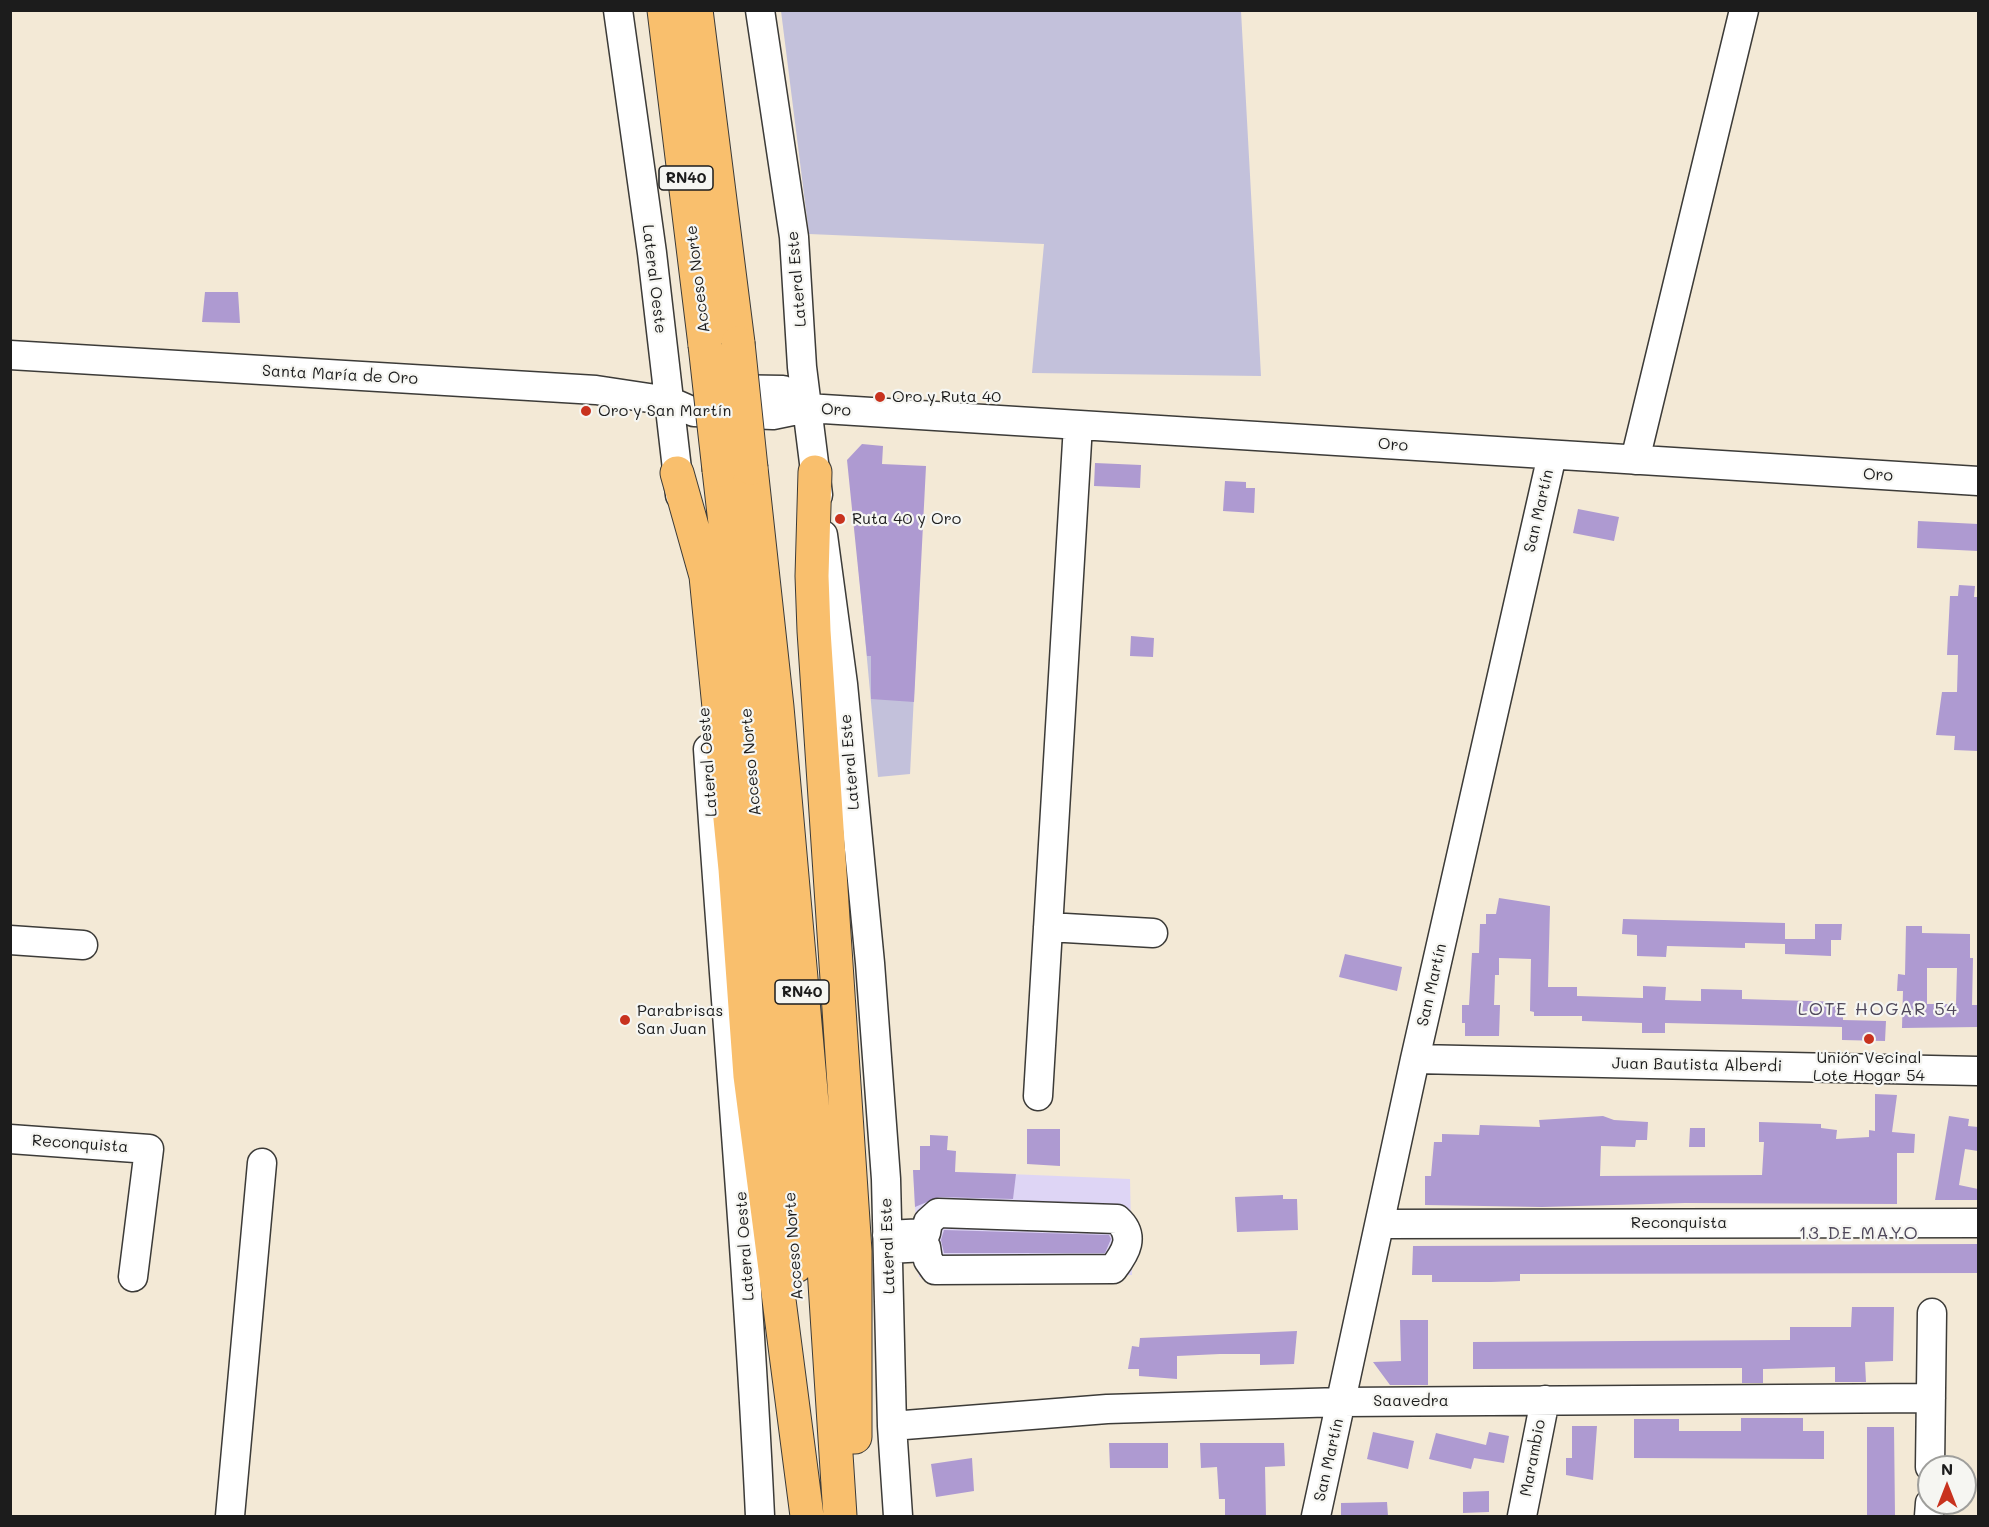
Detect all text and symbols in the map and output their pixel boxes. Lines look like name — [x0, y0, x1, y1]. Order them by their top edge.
road number: RN40 — [659, 166, 713, 190]
street label: Lateral Oeste — [638, 223, 670, 335]
street label: Acceso Norte — [682, 224, 714, 334]
street label: Lateral Este — [783, 230, 811, 328]
street label: Santa María de Oro — [262, 361, 418, 389]
place label: Oro y Ruta 40 — [892, 387, 1001, 407]
marker: Oro y Ruta 40 — [873, 390, 887, 404]
street label: Oro — [820, 400, 852, 420]
place label: Oro y San Martín — [598, 401, 731, 421]
marker: Oro y San Martín — [579, 404, 593, 418]
street label: Oro — [1377, 434, 1409, 456]
street label: Oro — [1862, 465, 1894, 485]
street label: San Martín — [1520, 468, 1558, 554]
place label: Ruta 40 y Oro — [852, 509, 961, 529]
marker: Ruta 40 y Oro — [833, 512, 847, 526]
street label: Lateral Oeste — [695, 707, 721, 817]
street label: Acceso Norte — [737, 707, 765, 817]
street label: Lateral Este — [836, 713, 864, 811]
street label: San Martín — [1413, 942, 1451, 1028]
road number: RN40 — [775, 980, 829, 1004]
district label: LOTE HOGAR 54 — [1798, 998, 1958, 1020]
place label: Parabrisas San Juan — [637, 1001, 723, 1039]
marker: Parabrisas San Juan — [618, 1013, 632, 1027]
marker: Unión Vecinal Lote Hogar 54 — [1862, 1032, 1876, 1046]
place label: Unión Vecinal Lote Hogar 54 — [1813, 1048, 1925, 1086]
street label: Juan Bautista Alberdi — [1612, 1054, 1782, 1076]
street label: Reconquista — [31, 1131, 129, 1157]
street label: Lateral Oeste — [732, 1191, 758, 1301]
street label: Acceso Norte — [781, 1191, 807, 1301]
street label: Lateral Este — [877, 1198, 899, 1294]
street label: Reconquista — [1631, 1213, 1727, 1233]
district label: 13 DE MAYO — [1799, 1222, 1919, 1244]
street label: Saavedra — [1373, 1391, 1449, 1411]
street label: San Martín — [1310, 1417, 1348, 1503]
street label: Marambio — [1516, 1418, 1550, 1498]
north arrow — [1917, 1455, 1977, 1515]
text: N — [1941, 1458, 1953, 1479]

